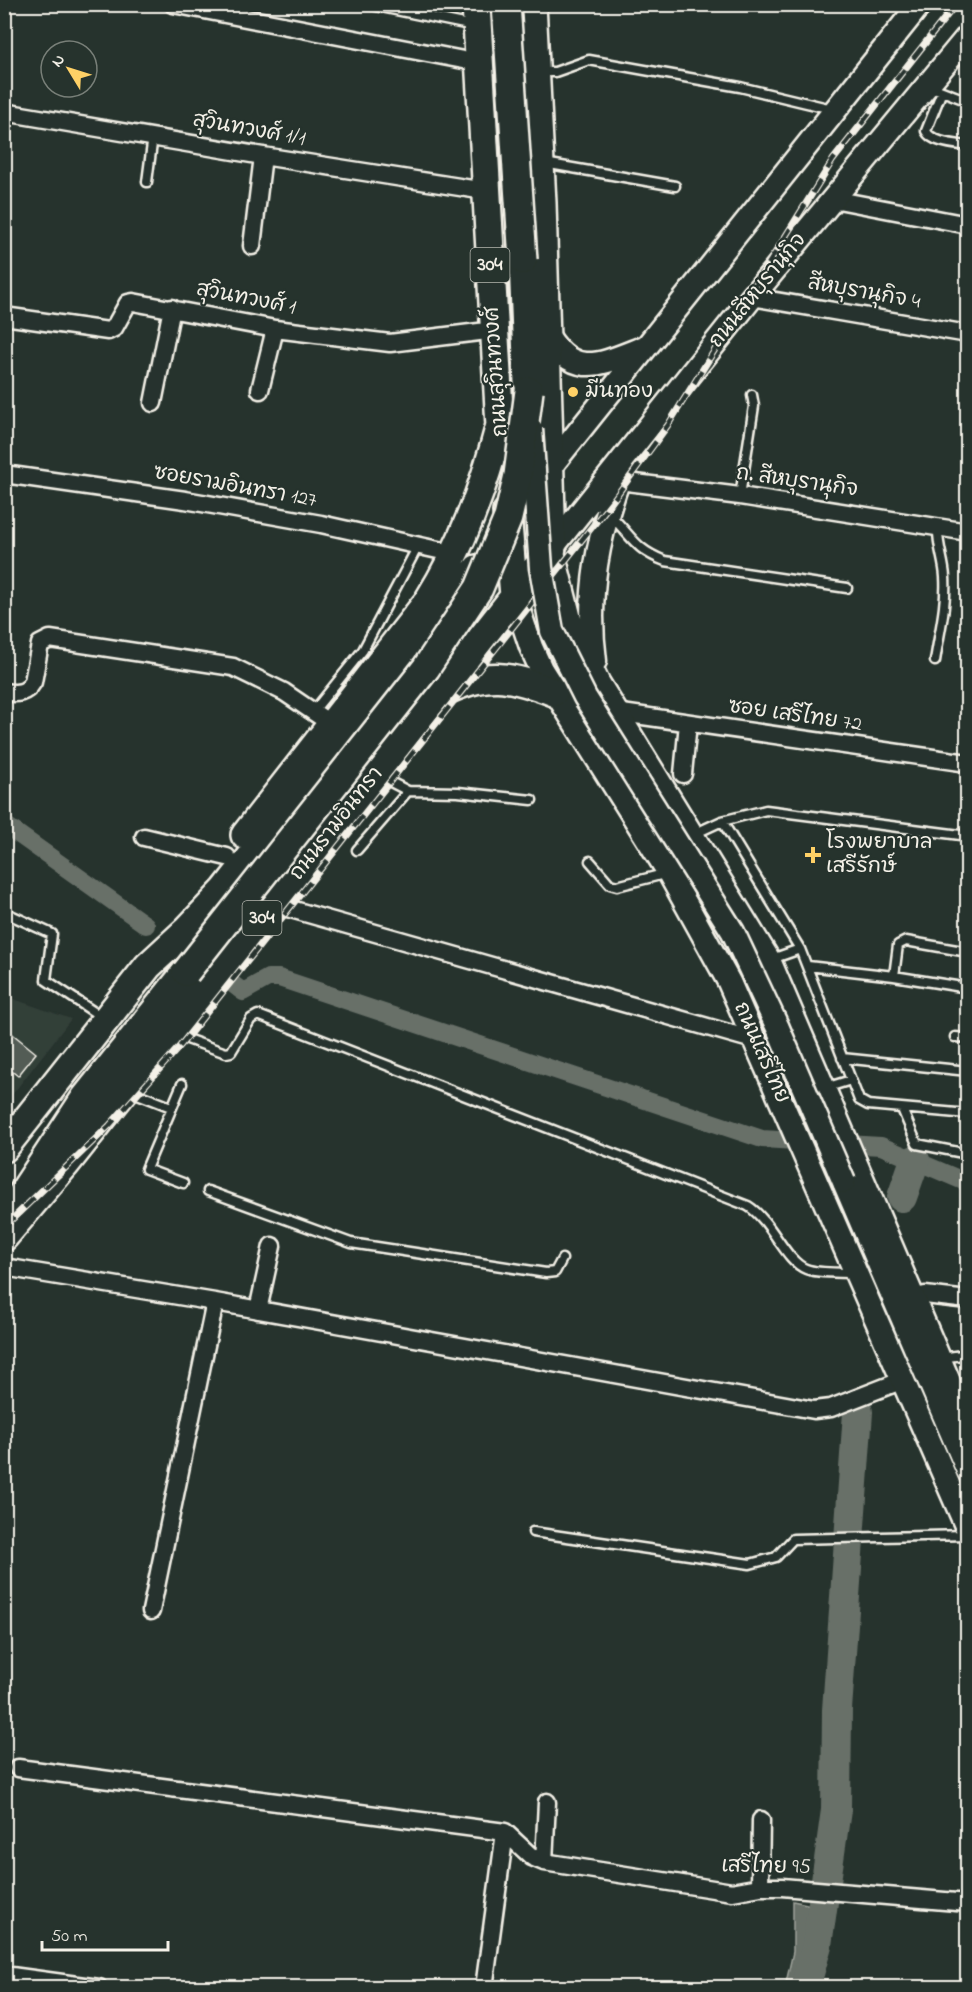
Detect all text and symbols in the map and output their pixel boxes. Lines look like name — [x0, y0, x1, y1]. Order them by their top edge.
north arrow — [39, 39, 99, 99]
text: N — [46, 49, 72, 73]
street label: สุวินทวงศ์ 1/1 — [190, 105, 308, 155]
street label: ถนนสีหบุรานุกิจ — [702, 227, 814, 355]
road number: 304 — [470, 248, 510, 282]
street label: สีหบุรานุกิจ 4 — [805, 268, 923, 318]
street label: สุวินทวงศ์ 1 — [194, 275, 299, 323]
street label: ถนนสุวินทวงศ์ — [477, 304, 516, 438]
place label: มีนทอง — [585, 377, 653, 407]
marker: มีนทอง — [566, 385, 580, 399]
street label: ซอยรามอินทรา 127 — [151, 458, 319, 516]
street label: ถ. สีหบุรานุกิจ — [734, 459, 860, 505]
street label: ซอย เสรีไทย 72 — [726, 692, 864, 740]
street label: ถนนรามอินทรา — [283, 761, 391, 887]
place label: โรงพยาบาล เสรีรักษ์ — [826, 828, 932, 882]
marker: โรงพยาบาล เสรีรักษ์ — [804, 846, 822, 864]
road number: 304 — [242, 901, 282, 935]
street label: ถนนเสรีไทย — [725, 997, 797, 1109]
street label: เสรีไทย 95 — [721, 1851, 811, 1883]
scale bar — [42, 1914, 168, 1952]
text: 50 m — [51, 1924, 88, 1950]

